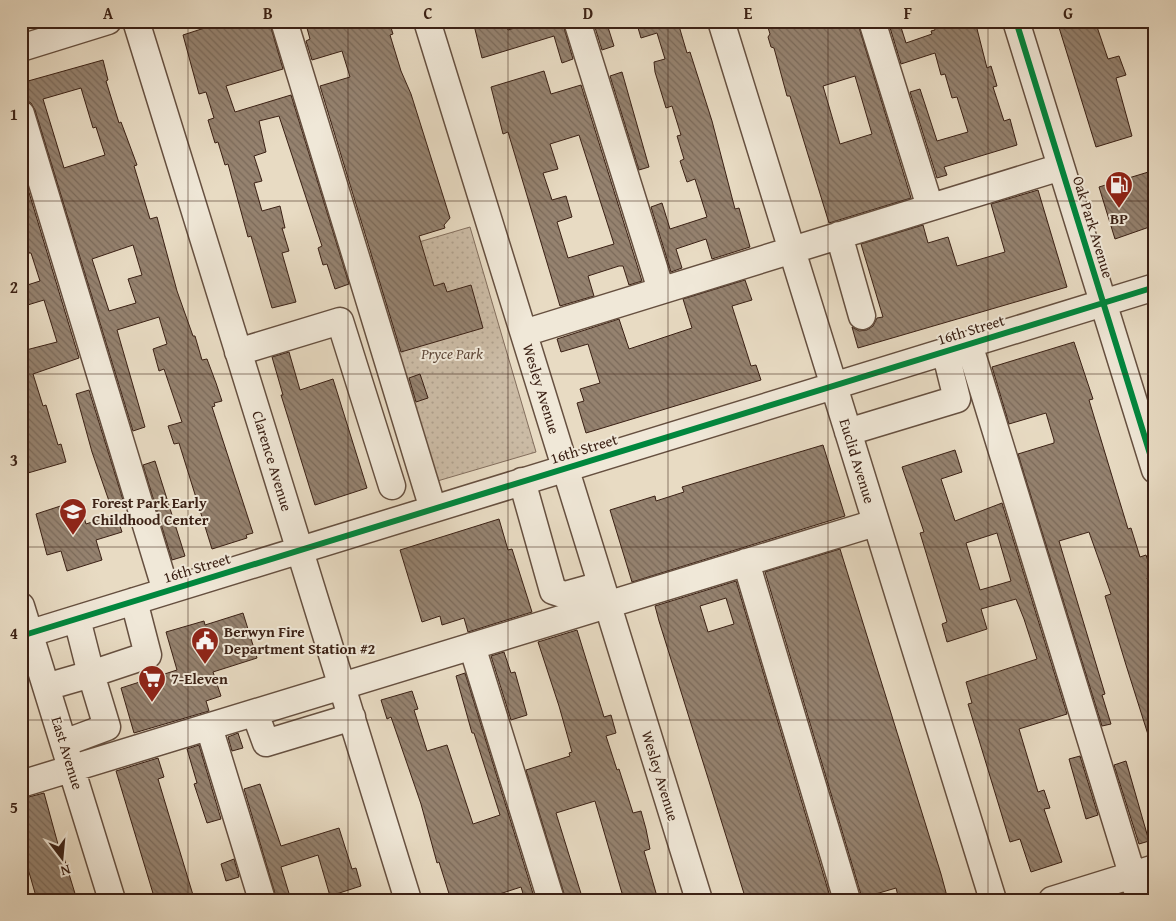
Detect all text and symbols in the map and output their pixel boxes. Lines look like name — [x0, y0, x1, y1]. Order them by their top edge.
text: A — [103, 1, 114, 25]
text: B — [263, 1, 273, 25]
text: C — [423, 1, 433, 25]
text: D — [583, 1, 593, 25]
text: E — [744, 1, 753, 25]
text: F — [904, 1, 912, 25]
text: G — [1063, 1, 1073, 25]
text: 1 — [10, 102, 18, 126]
fuel station icon: BP — [1104, 170, 1134, 209]
street label: Oak Park Avenue — [1068, 173, 1119, 280]
place label: BP — [1110, 208, 1128, 229]
text: 2 — [10, 275, 18, 299]
street label: 16th Street — [935, 309, 1008, 350]
street label: Wesley Avenue — [518, 341, 565, 437]
park label: Pryce Park — [420, 343, 483, 364]
street label: Clarence Avenue — [247, 408, 298, 514]
street label: Euclid Avenue — [835, 416, 880, 506]
street label: 16th Street — [548, 428, 621, 469]
text: 3 — [10, 448, 18, 472]
place label: Forest Park Early Childhood Center — [92, 492, 209, 530]
school or university icon: Forest Park Early Childhood Center — [58, 497, 88, 536]
street label: 16th Street — [161, 547, 234, 588]
text: 4 — [10, 621, 18, 645]
place label: Berwyn Fire Department Station #2 — [224, 621, 375, 659]
public building icon: Berwyn Fire Department Station #2 — [190, 626, 220, 665]
supermarket icon: 7-Eleven — [137, 664, 167, 703]
place label: 7-Eleven — [171, 668, 228, 689]
street label: East Avenue — [46, 714, 89, 792]
street label: Wesley Avenue — [637, 728, 684, 824]
text: 5 — [10, 795, 18, 819]
north arrow — [38, 834, 88, 884]
text: N — [58, 860, 73, 882]

